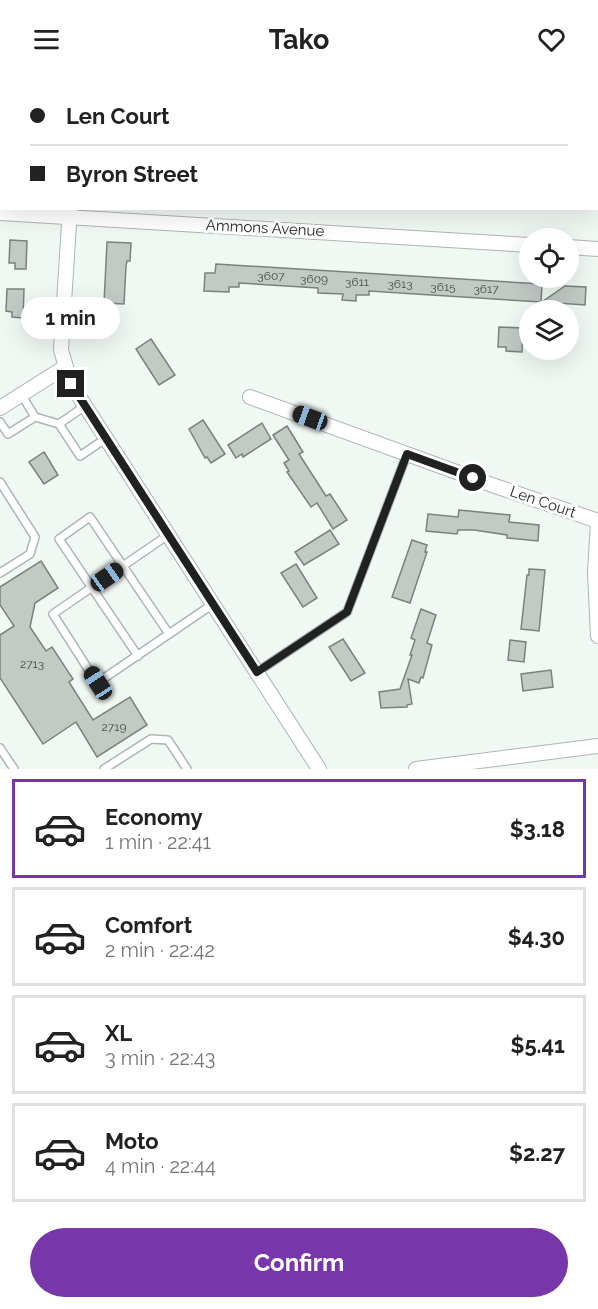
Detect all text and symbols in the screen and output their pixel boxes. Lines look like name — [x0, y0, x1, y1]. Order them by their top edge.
icon: menu — [30, 23, 63, 56]
icon: heart — [535, 23, 568, 56]
text: Tako — [269, 24, 329, 55]
text: Len Court — [66, 103, 169, 129]
text: Byron Street — [66, 161, 198, 187]
street label: Ammons Avenue — [205, 216, 325, 240]
map controls — [519, 228, 579, 360]
button: locate — [519, 228, 579, 288]
house number: 3607 — [257, 269, 285, 283]
house number: 3609 — [300, 272, 328, 286]
house number: 3611 — [345, 275, 369, 289]
house number: 3613 — [387, 277, 413, 291]
house number: 3615 — [430, 280, 456, 294]
house number: 3617 — [473, 282, 499, 296]
callout: 1 min — [22, 297, 121, 339]
button: layers — [519, 300, 579, 360]
text: 1 min — [45, 306, 96, 330]
route end — [57, 370, 84, 397]
car — [290, 403, 330, 433]
route start — [459, 464, 486, 491]
street label: Len Court — [508, 482, 578, 522]
car — [87, 559, 127, 595]
house number: 2713 — [20, 657, 44, 671]
car — [81, 663, 115, 703]
house number: 2719 — [102, 720, 126, 734]
icon: car — [33, 802, 87, 856]
text: Economy — [105, 804, 203, 830]
text: $3.18 — [510, 816, 565, 842]
text: 1 min · 22:41 — [105, 830, 211, 854]
icon: car — [33, 910, 87, 964]
text: Comfort — [105, 912, 192, 938]
text: $4.30 — [508, 924, 565, 950]
text: 2 min · 22:42 — [105, 938, 215, 962]
icon: car — [33, 1018, 87, 1072]
text: XL — [105, 1020, 132, 1046]
text: $5.41 — [510, 1032, 565, 1058]
text: 3 min · 22:43 — [105, 1046, 215, 1070]
icon: car — [33, 1126, 87, 1180]
text: Moto — [105, 1128, 159, 1154]
text: $2.27 — [509, 1140, 565, 1166]
text: 4 min · 22:44 — [105, 1154, 216, 1178]
button: Confirm — [30, 1228, 568, 1297]

